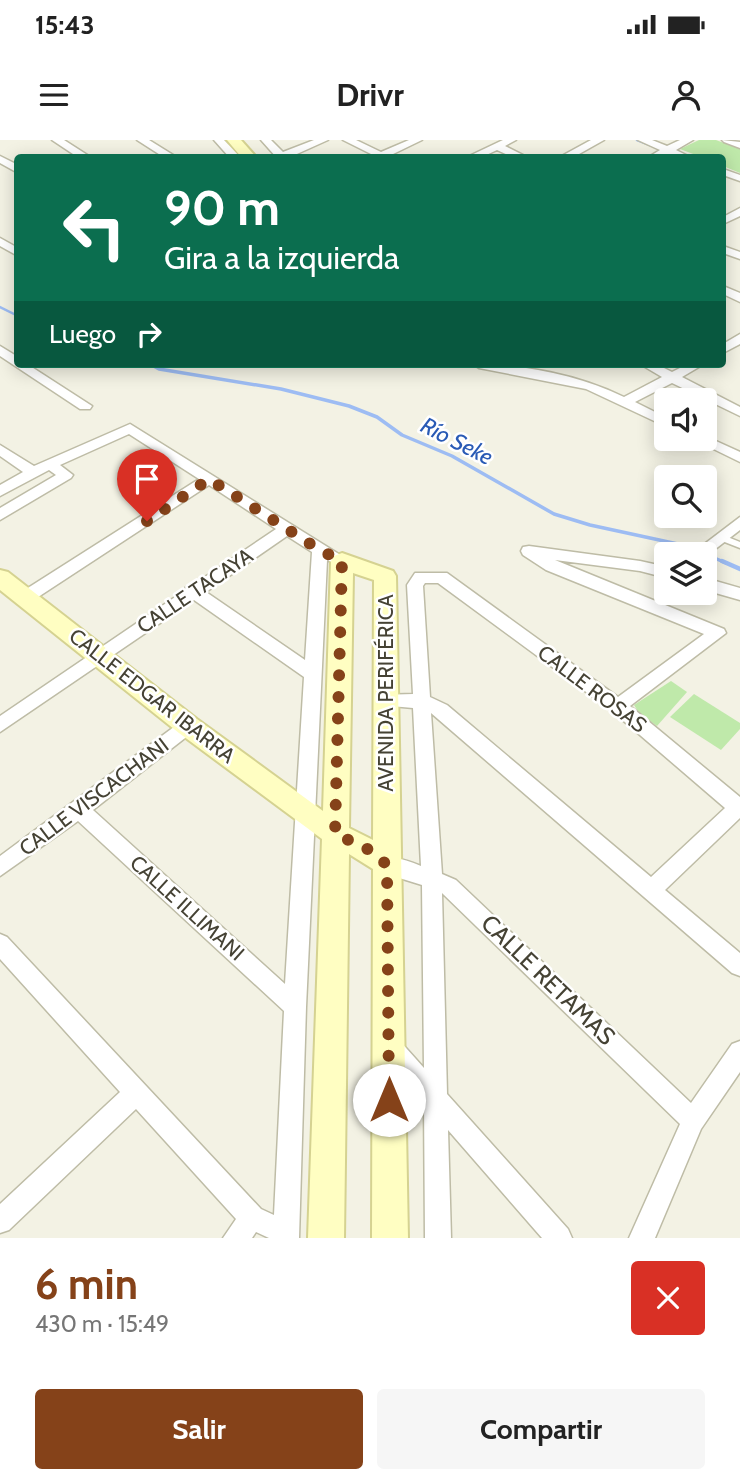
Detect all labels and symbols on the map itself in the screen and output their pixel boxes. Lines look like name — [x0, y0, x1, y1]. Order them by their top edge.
water label: Río Seke — [416, 411, 498, 471]
pin — [117, 449, 177, 521]
street label: CALLE TACAYA — [132, 543, 257, 638]
street label: AVENIDA PERIFÉRICA — [373, 594, 398, 792]
street label: CALLE EDGAR IBARRA — [64, 623, 240, 768]
street label: CALLE ROSAS — [533, 640, 652, 738]
street label: CALLE VISCACHANI — [14, 732, 173, 861]
street label: CALLE ILLIMANI — [125, 850, 250, 965]
street label: CALLE RETAMAS — [475, 909, 621, 1051]
position arrow — [352, 1063, 426, 1137]

